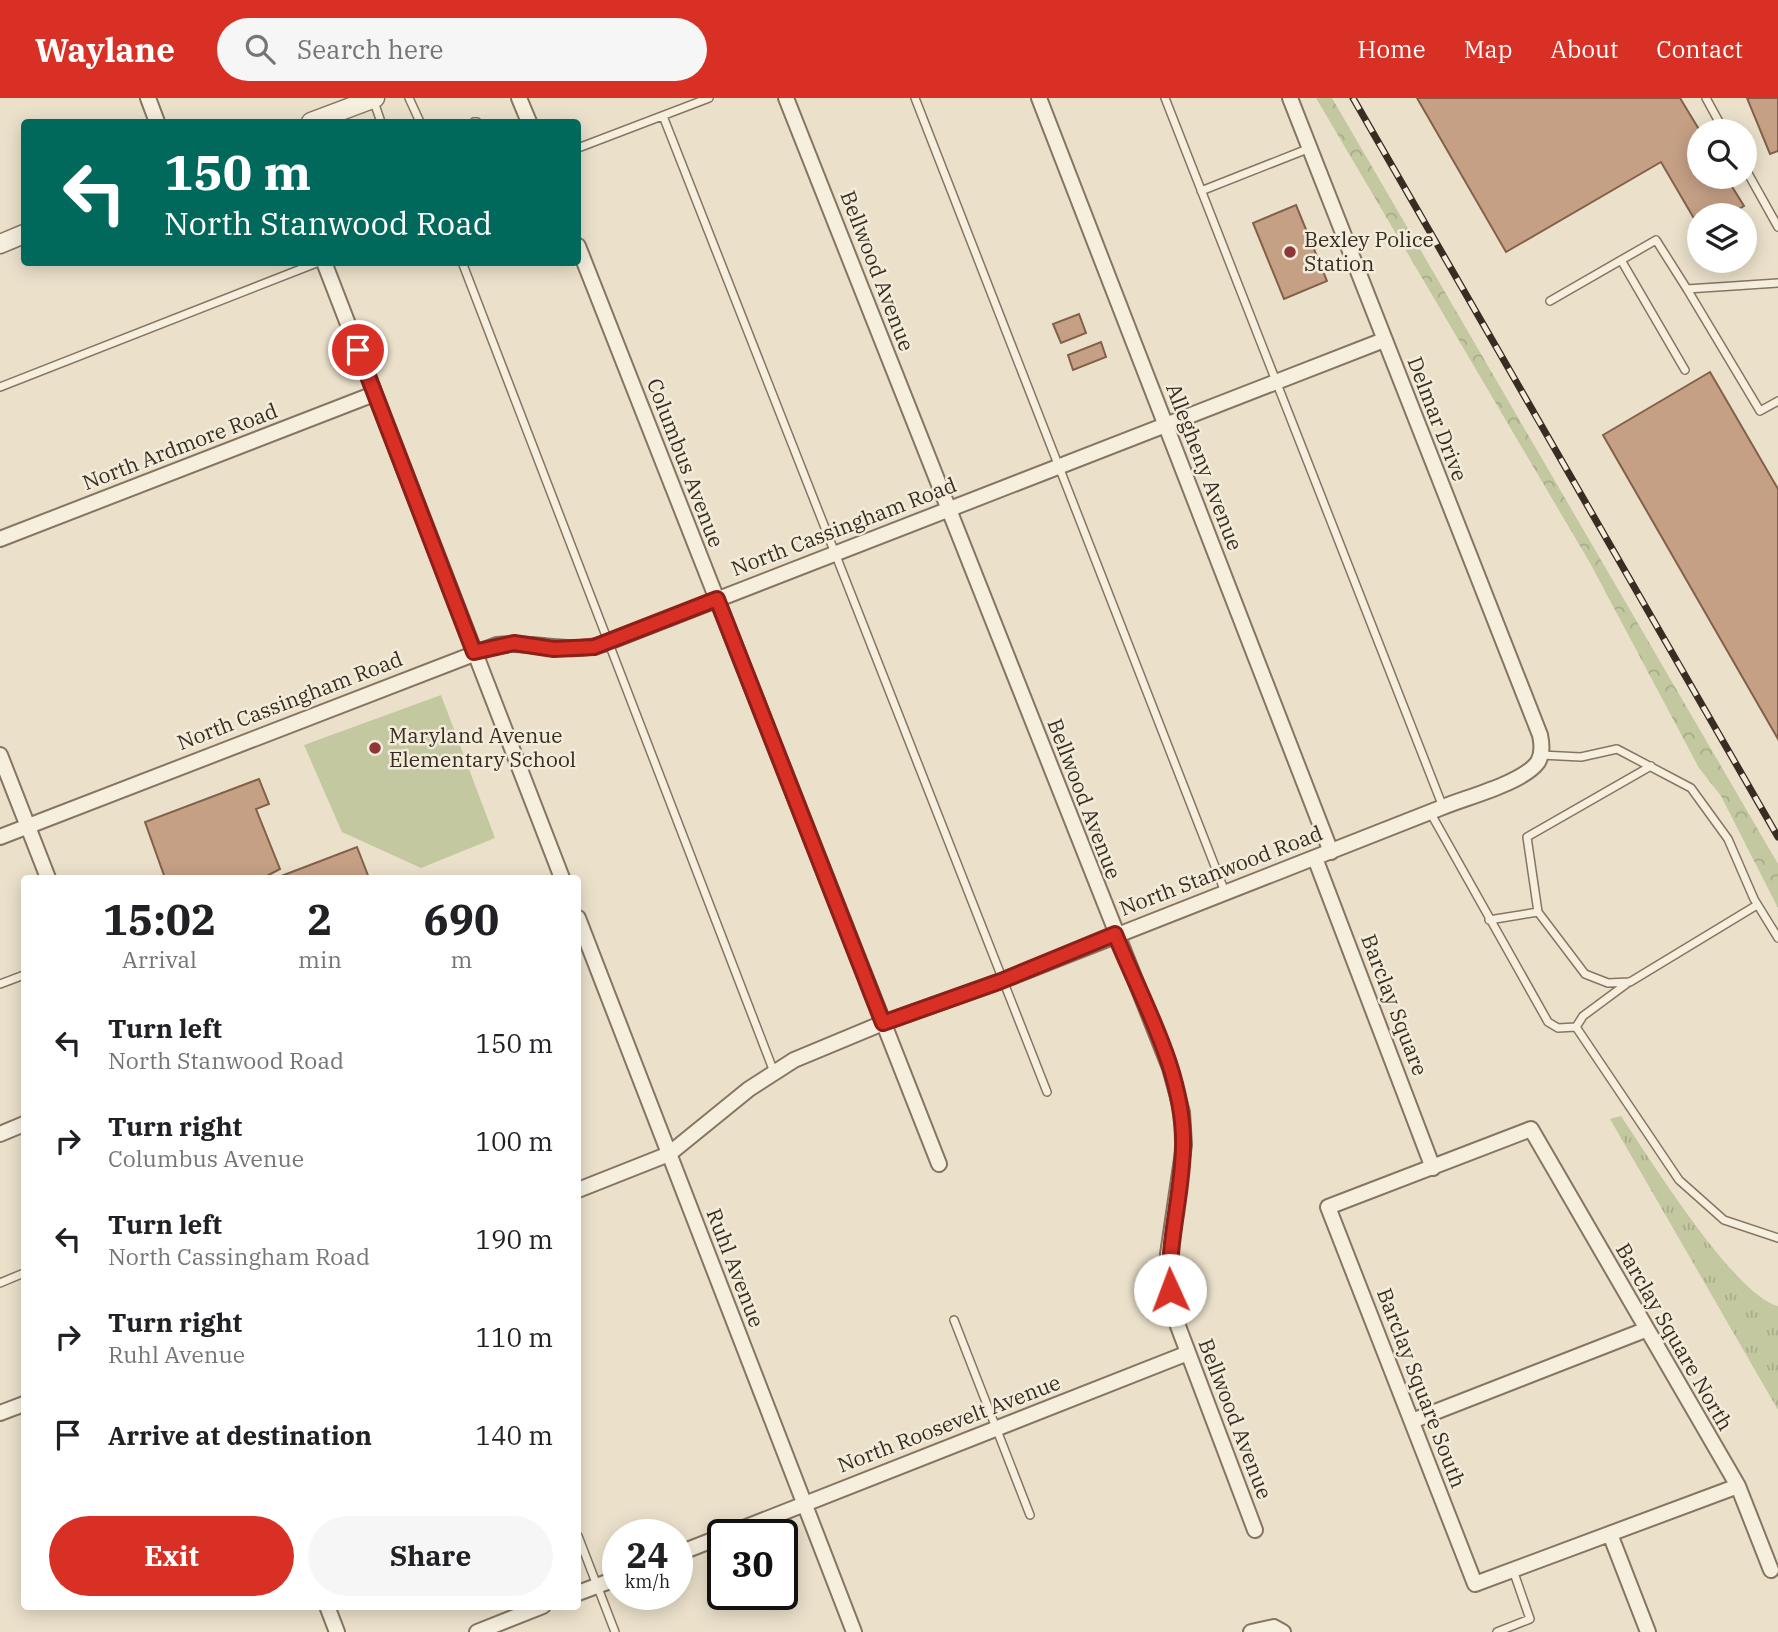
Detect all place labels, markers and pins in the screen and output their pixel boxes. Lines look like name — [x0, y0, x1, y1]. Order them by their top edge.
place label: Bexley Police Station — [1304, 225, 1434, 277]
marker: Bexley Police Station — [1282, 244, 1298, 260]
pin — [328, 320, 388, 380]
place label: Maryland Avenue Elementary School — [389, 721, 576, 773]
marker: Maryland Avenue Elementary School — [367, 740, 383, 756]

